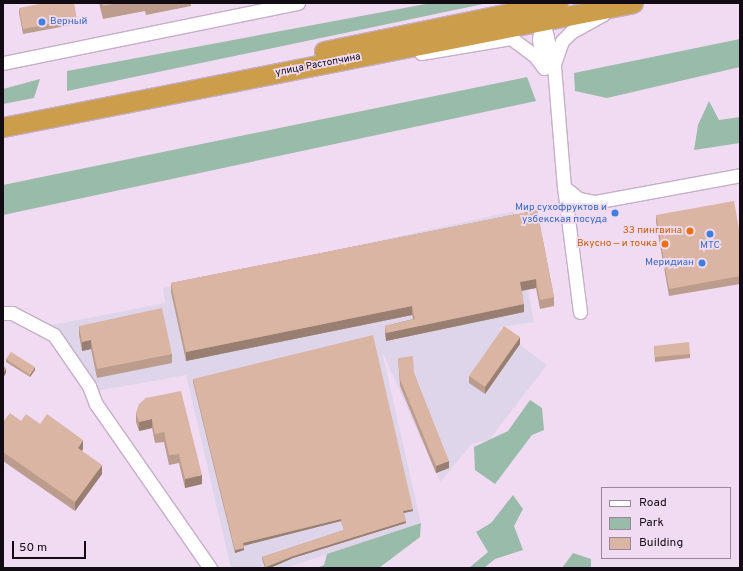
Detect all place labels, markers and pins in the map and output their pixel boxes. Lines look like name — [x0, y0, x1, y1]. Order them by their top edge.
place label: Верный — [50, 16, 87, 28]
marker: Верный — [37, 17, 47, 27]
place label: Мир сухофруктов и узбекская посуда — [515, 201, 607, 224]
marker: Мир сухофруктов и узбекская посуда — [610, 208, 620, 218]
place label: 33 пингвина — [623, 225, 682, 237]
marker: 33 пингвина — [685, 226, 695, 236]
marker: МТС — [705, 229, 715, 239]
place label: Вкусно — и точка — [577, 238, 657, 250]
marker: Вкусно — и точка — [660, 239, 670, 249]
place label: МТС — [700, 240, 720, 252]
place label: Меридиан — [645, 257, 694, 269]
marker: Меридиан — [697, 258, 707, 268]

